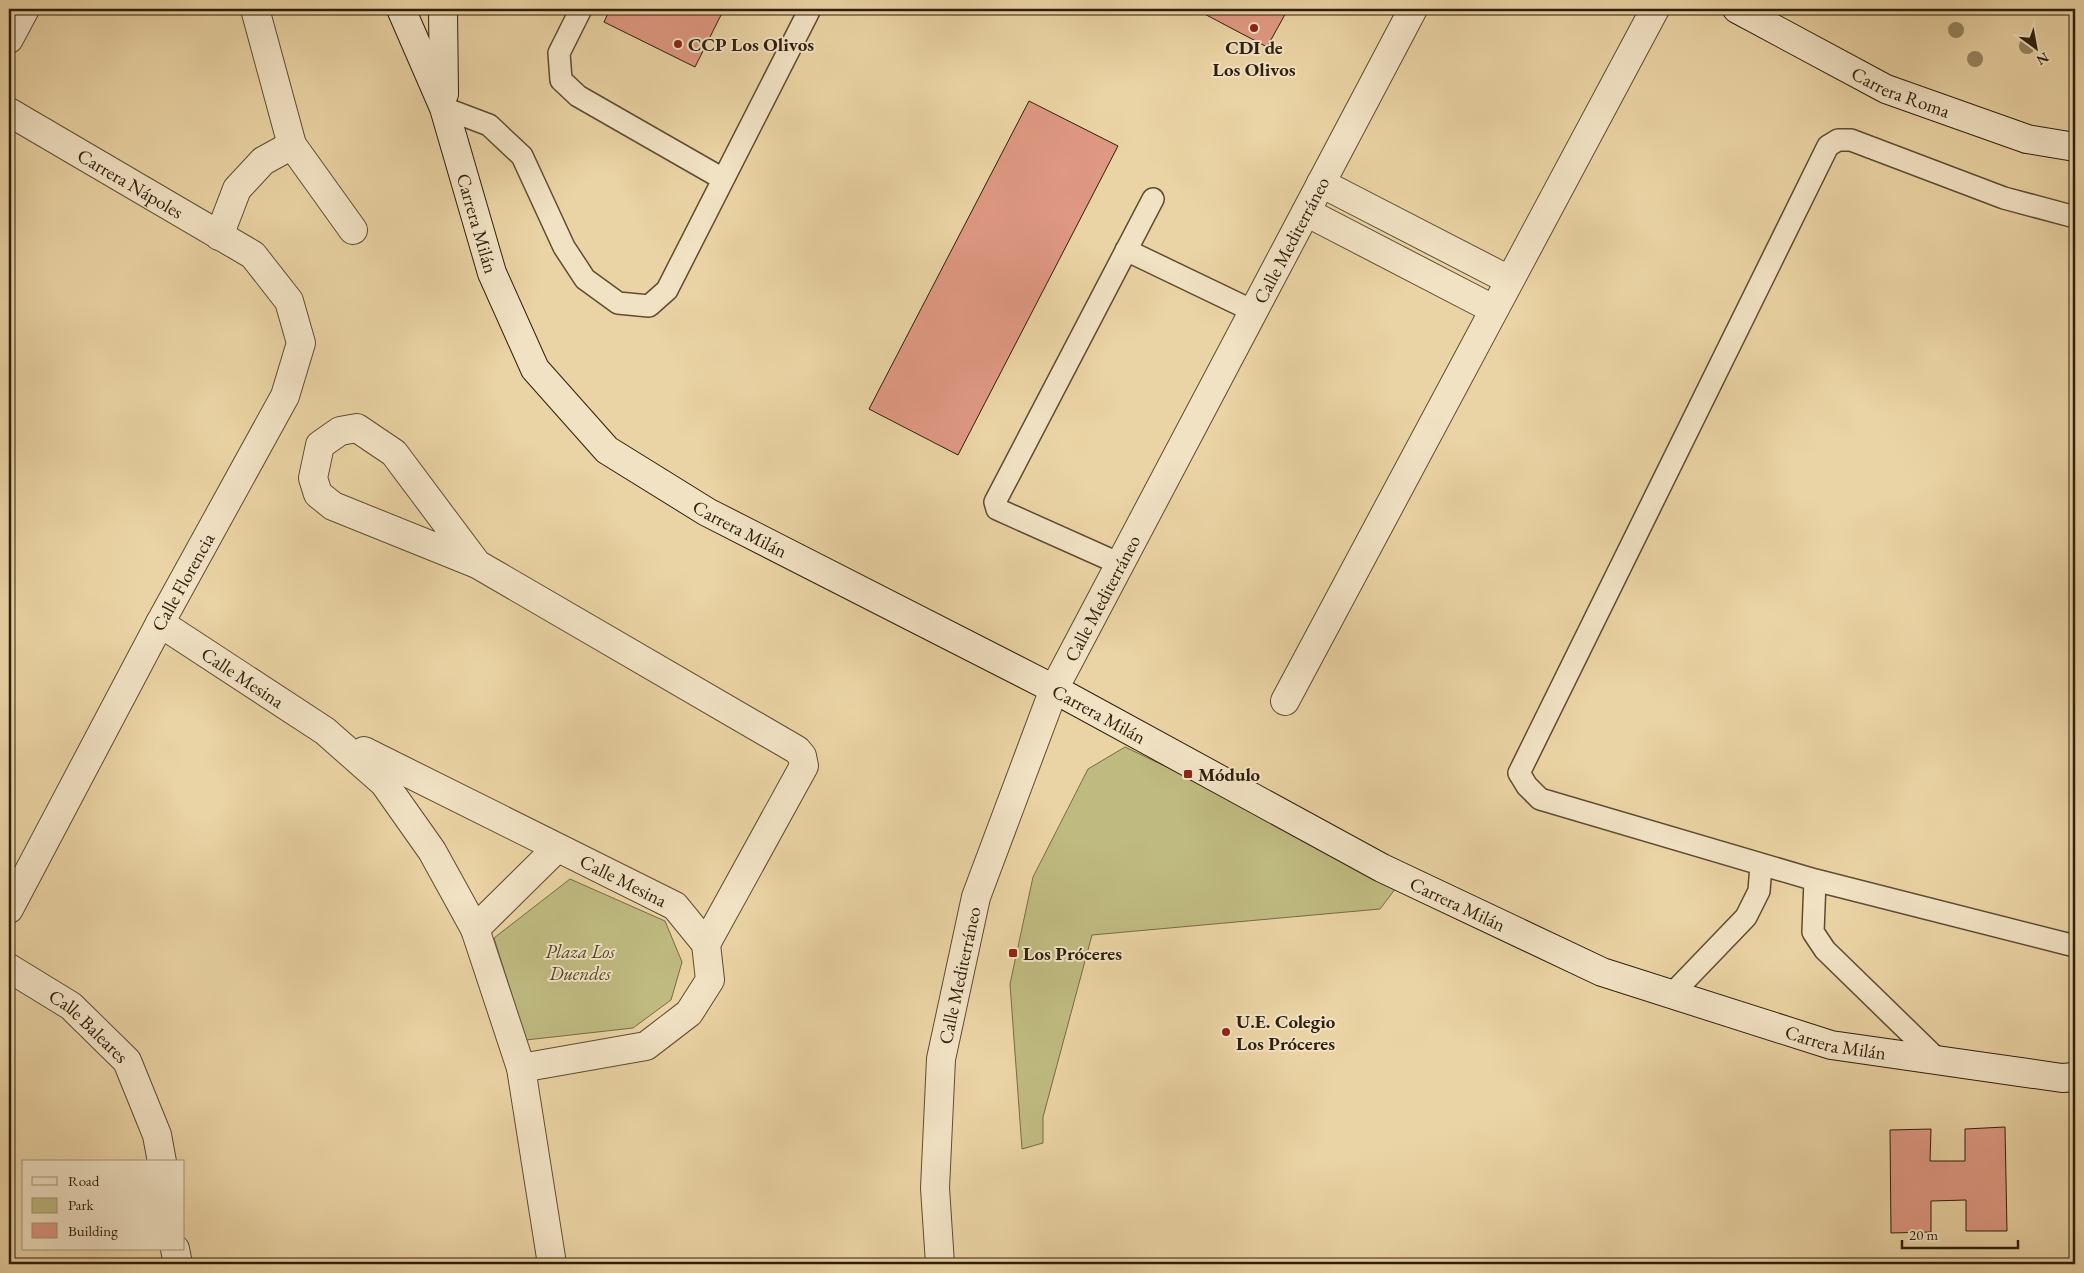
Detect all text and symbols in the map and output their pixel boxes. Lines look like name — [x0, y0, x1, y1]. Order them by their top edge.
marker: CDI de Los Olivos — [1248, 22, 1260, 34]
north arrow — [2012, 22, 2062, 72]
place label: CCP Los Olivos — [688, 32, 814, 57]
place label: CDI de Los Olivos — [1212, 35, 1296, 82]
marker: CCP Los Olivos — [672, 38, 684, 50]
text: N — [2033, 48, 2052, 70]
street label: Carrera Roma — [1847, 60, 1954, 123]
street label: Carrera Nápoles — [73, 142, 188, 224]
street label: Carrera Milán — [451, 170, 504, 276]
street label: Calle Mediterráneo — [1247, 172, 1335, 308]
street label: Carrera Milán — [688, 494, 792, 563]
street label: Calle Florencia — [146, 528, 221, 636]
street label: Calle Mediterráneo — [1058, 530, 1146, 666]
street label: Calle Mesina — [197, 641, 289, 714]
street label: Carrera Milán — [1048, 678, 1150, 749]
place label: Módulo — [1198, 762, 1261, 787]
marker: Módulo — [1182, 768, 1194, 780]
street label: Calle Mesina — [576, 848, 672, 913]
street label: Carrera Milán — [1406, 871, 1510, 937]
street label: Calle Mediterráneo — [932, 904, 986, 1046]
park label: Plaza Los Duendes — [545, 939, 616, 986]
place label: Los Próceres — [1023, 941, 1122, 966]
marker: Los Próceres — [1007, 947, 1019, 959]
street label: Calle Baleares — [44, 983, 134, 1068]
place label: U.E. Colegio Los Próceres — [1236, 1009, 1336, 1056]
street label: Carrera Milán — [1782, 1019, 1888, 1065]
marker: U.E. Colegio Los Próceres — [1220, 1026, 1232, 1038]
legend — [22, 1160, 185, 1250]
text: Road — [68, 1171, 100, 1190]
text: Park — [68, 1195, 95, 1214]
scale bar — [1902, 1218, 2018, 1250]
text: Building — [68, 1221, 118, 1240]
text: 20 m — [1909, 1225, 1938, 1244]

